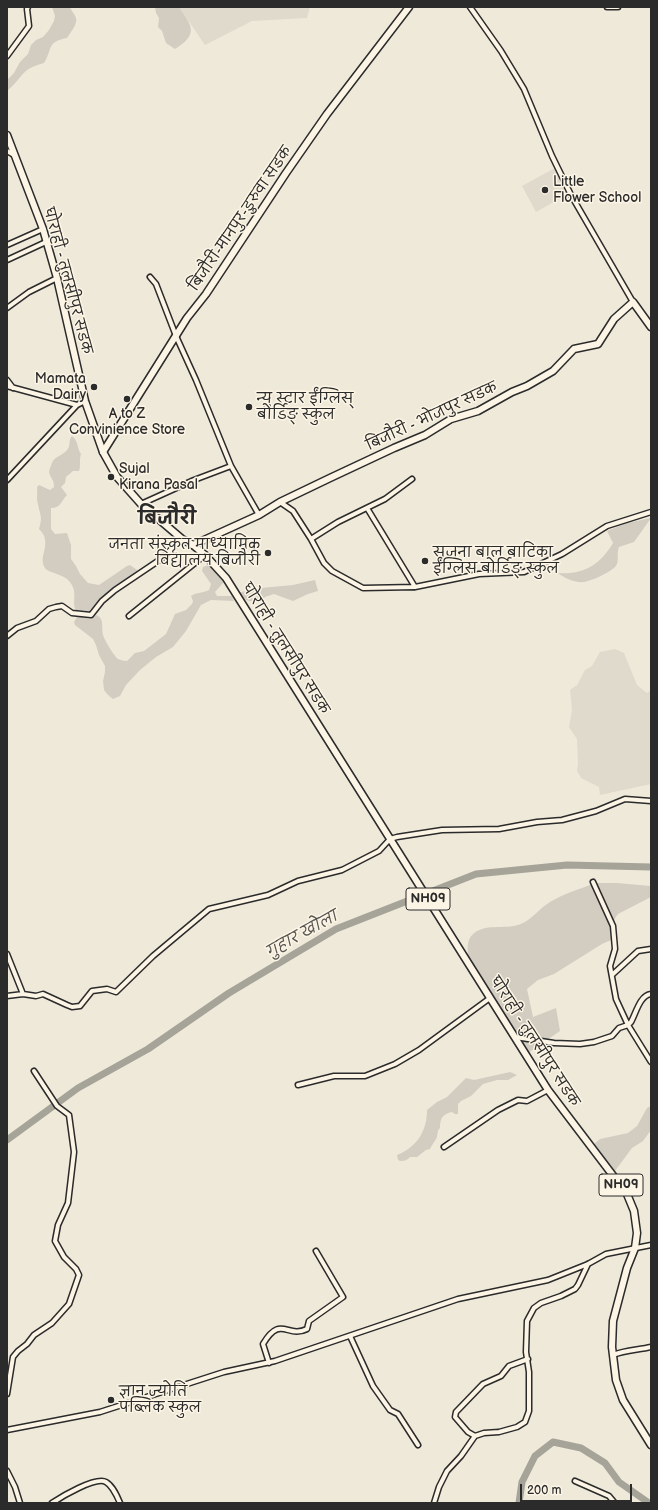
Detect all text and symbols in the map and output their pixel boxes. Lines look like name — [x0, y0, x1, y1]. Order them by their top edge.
street label: बिजौरी-मानपुर-डुरुवा सडक — [186, 144, 296, 294]
place label: Little Flower School — [553, 174, 641, 206]
marker: Little Flower School — [540, 185, 550, 195]
street label: घोराही - तुलसीपुर सडक — [39, 206, 95, 356]
place label: Mamata Dairy — [35, 371, 86, 404]
street label: बिजौरी - भोजपुर सडक — [364, 379, 500, 455]
marker: Mamata Dairy — [89, 382, 99, 392]
place label: न्यु स्टार ईंग्लिस् बोर्डिङ् स्कुल — [257, 391, 353, 424]
marker: A to Z Convinience Store — [122, 394, 132, 404]
marker: न्यु स्टार ईंग्लिस् बोर्डिङ् स्कुल — [244, 402, 254, 412]
place label: A to Z Convinience Store — [69, 406, 185, 438]
place label: Sujal Kirana Pasal — [119, 461, 198, 494]
marker: Sujal Kirana Pasal — [106, 472, 116, 482]
district label: बिजौरी — [138, 508, 196, 530]
place label: जनता संस्कृत माध्यामिक विद्यालय बिजौरी — [109, 537, 260, 570]
place label: सृजना बाल बाटिका ईंग्लिस बोर्डिङ् स्कुल — [433, 545, 559, 578]
marker: जनता संस्कृत माध्यामिक विद्यालय बिजौरी — [263, 548, 273, 558]
marker: सृजना बाल बाटिका ईंग्लिस बोर्डिङ् स्कुल — [420, 556, 430, 566]
street label: घोराही - तुलसीपुर सडक — [238, 580, 332, 718]
road number: NH09 — [406, 888, 450, 910]
water label: गुहार खोला — [263, 908, 341, 962]
street label: घोराही - तुलसीपुर सडक — [486, 974, 582, 1110]
road number: NH09 — [599, 1174, 643, 1196]
place label: ज्ञान ज्योति पब्लिक स्कुल — [119, 1384, 201, 1416]
marker: ज्ञान ज्योति पब्लिक स्कुल — [106, 1395, 116, 1405]
scale bar — [522, 1476, 634, 1502]
text: 200 m — [527, 1483, 561, 1498]

